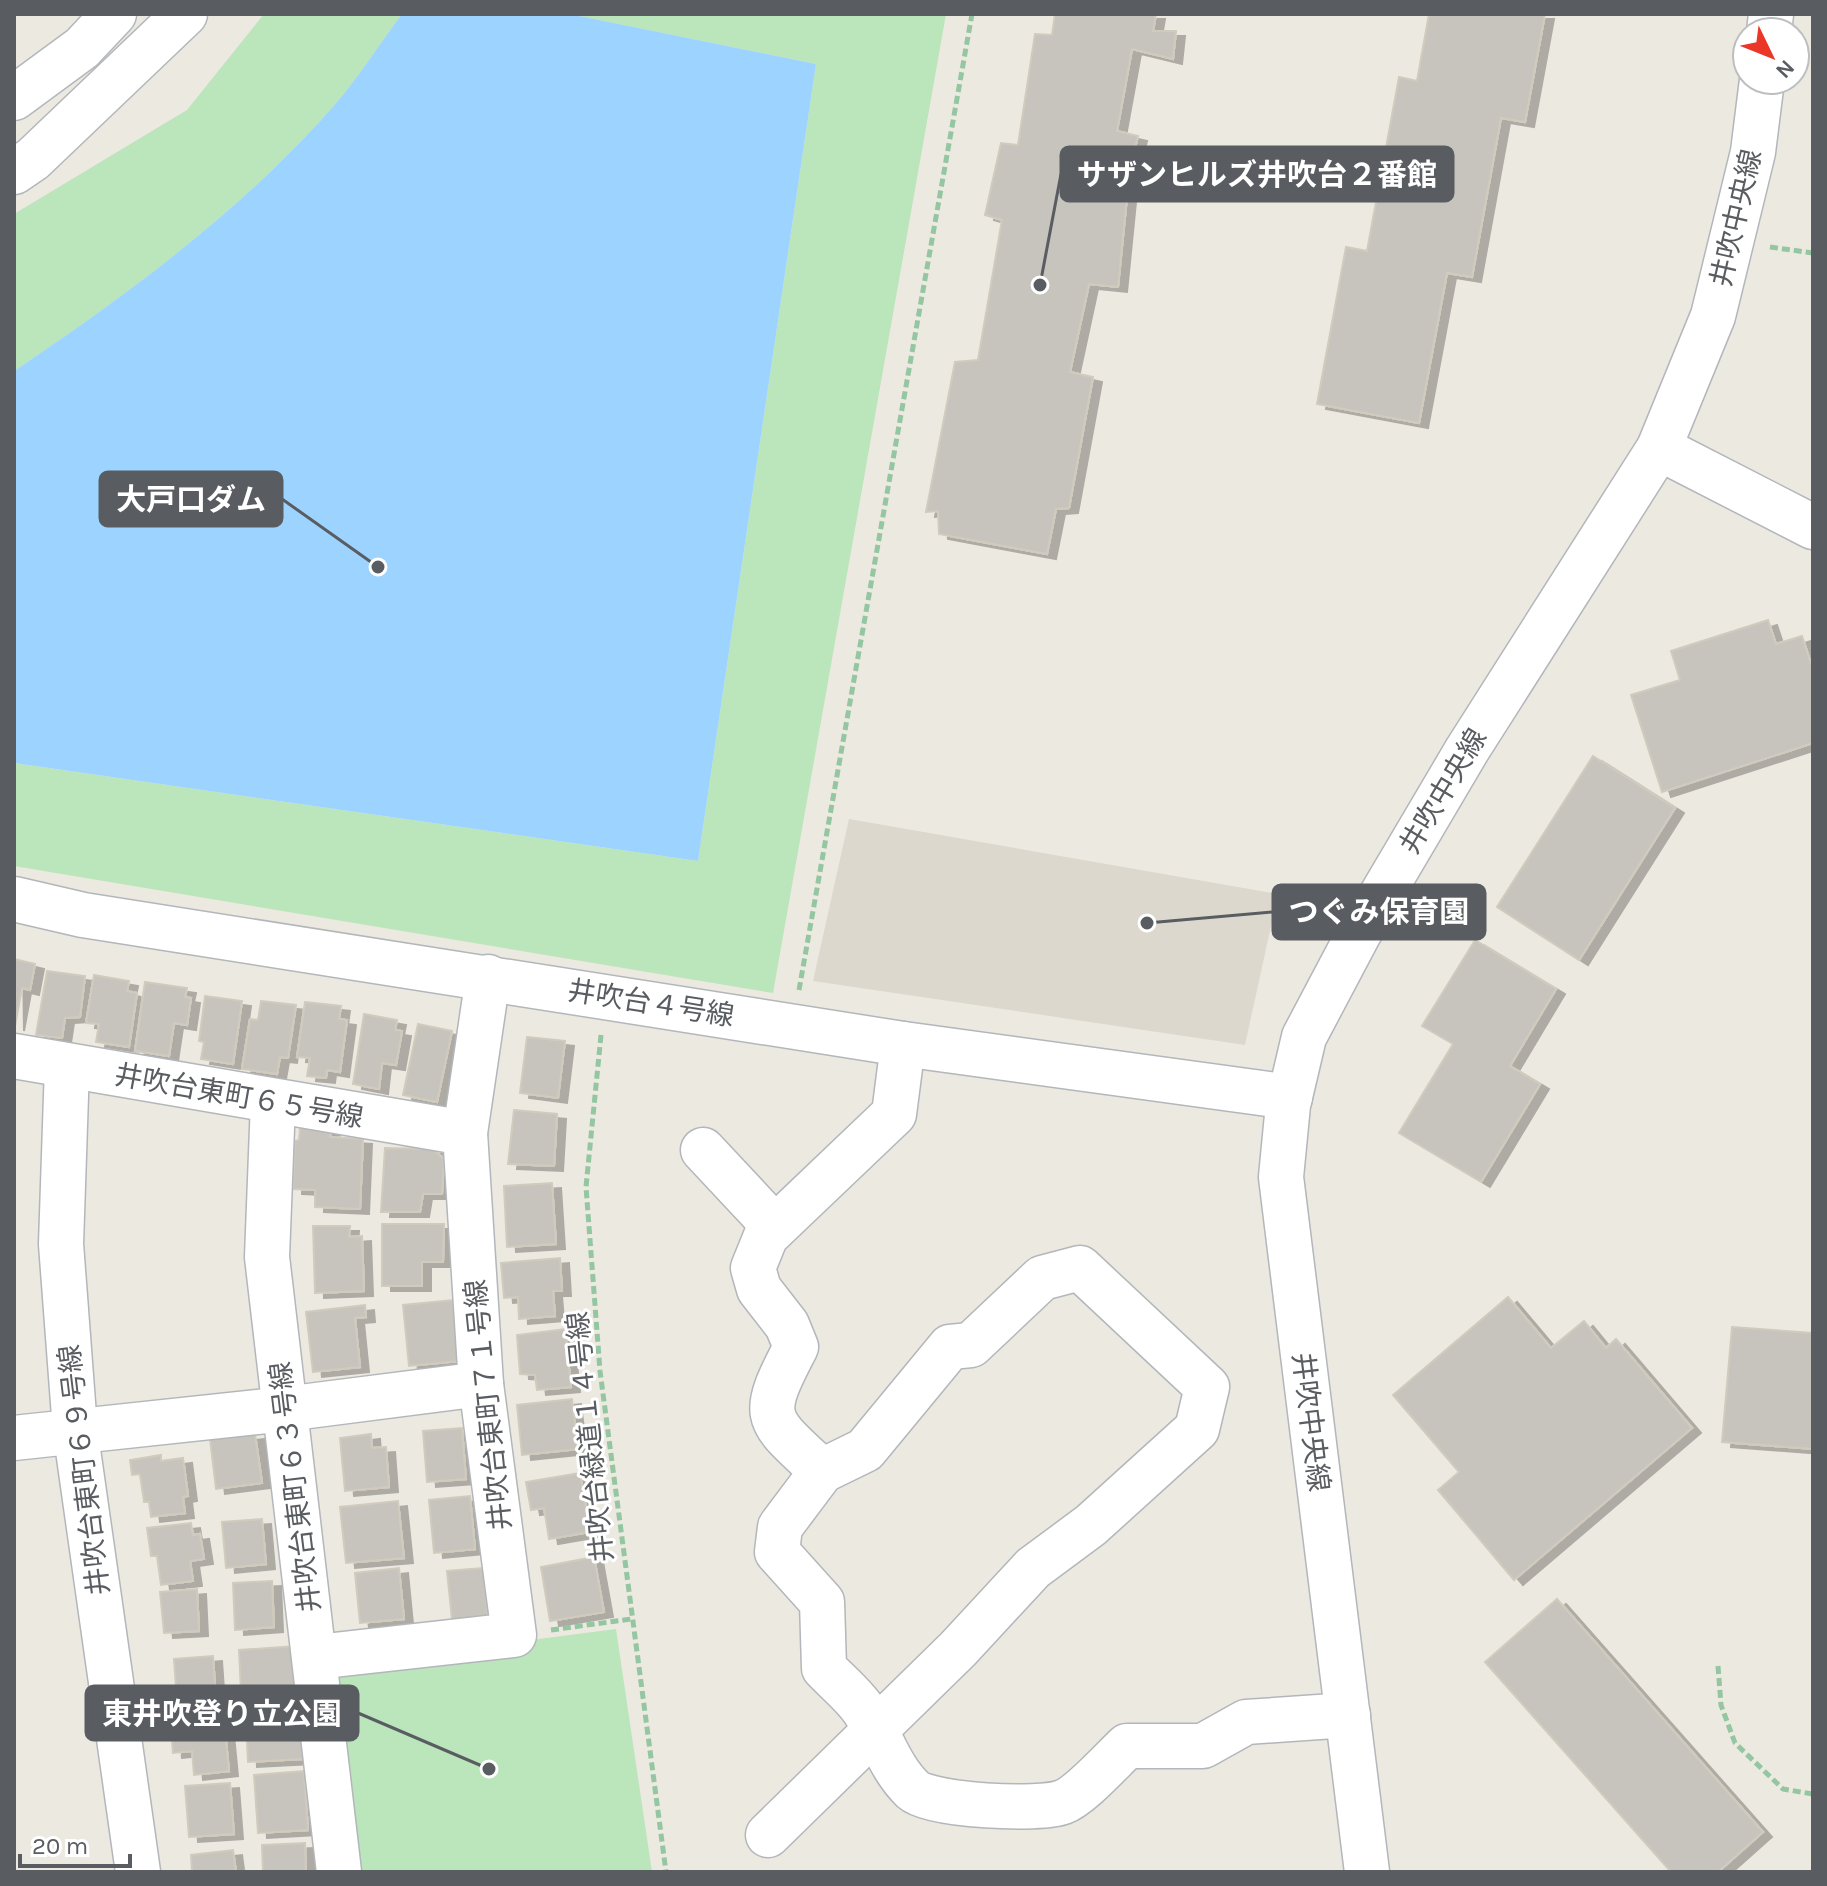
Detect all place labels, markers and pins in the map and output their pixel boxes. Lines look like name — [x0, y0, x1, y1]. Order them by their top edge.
callout: サザンヒルズ井吹台２番館 — [1061, 147, 1453, 201]
callout: 大戸口ダム — [100, 472, 282, 526]
callout: つぐみ保育園 — [1273, 885, 1485, 939]
callout: 東井吹登り立公園 — [86, 1686, 358, 1740]

